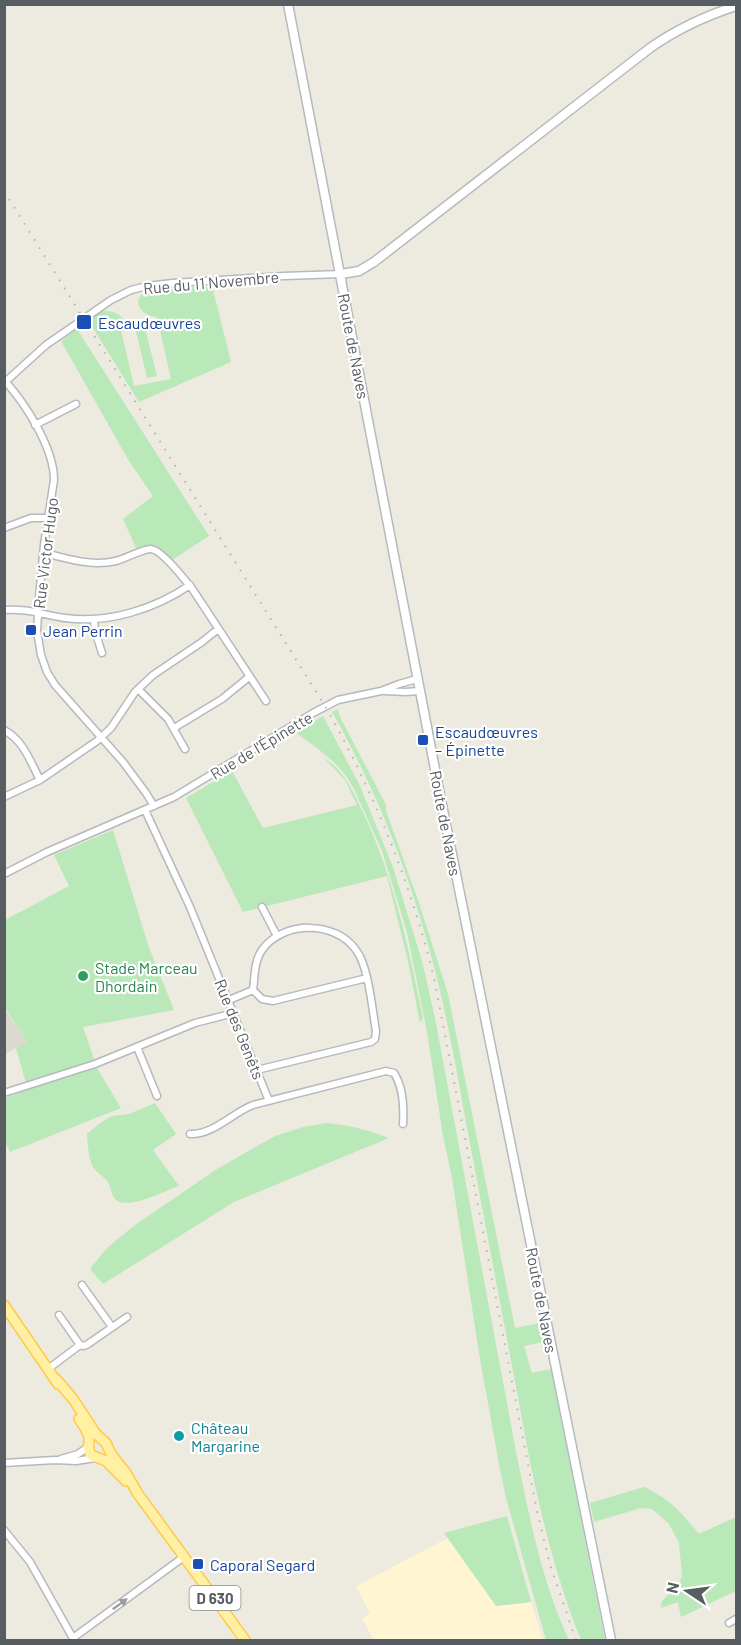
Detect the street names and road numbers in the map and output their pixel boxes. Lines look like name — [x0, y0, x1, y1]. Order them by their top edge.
street label: Rue du 11 Novembre — [142, 267, 280, 297]
street label: Route de Naves — [334, 292, 374, 400]
street label: Rue Victor Hugo — [29, 496, 61, 610]
street label: Rue de l'Épinette — [206, 707, 316, 783]
street label: Route de Naves — [426, 769, 466, 877]
street label: Rue des Genêts — [211, 976, 269, 1082]
street label: Route de Naves — [522, 1246, 562, 1354]
road number: D 630 — [190, 1586, 240, 1610]

